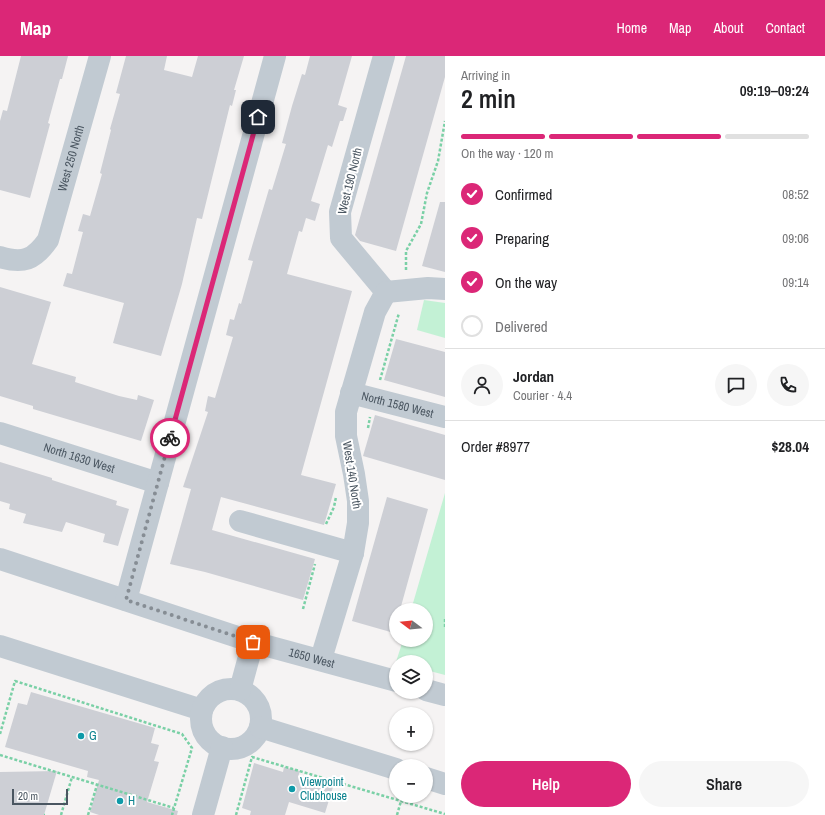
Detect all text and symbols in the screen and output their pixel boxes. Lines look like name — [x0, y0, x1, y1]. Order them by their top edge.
text: Map — [20, 15, 51, 41]
text: Home — [616, 19, 647, 37]
text: Map — [669, 19, 691, 37]
text: About — [713, 19, 743, 37]
text: Contact — [765, 19, 805, 37]
text: Arriving in — [461, 67, 510, 84]
text: 09:19–09:24 — [740, 80, 809, 101]
text: 2 min — [461, 81, 516, 116]
pin — [241, 100, 275, 134]
icon: home — [247, 106, 269, 128]
street label: West 250 North — [54, 123, 88, 193]
text: On the way · 120 m — [461, 145, 553, 162]
street label: West 190 North — [334, 146, 366, 216]
icon: check — [461, 183, 483, 205]
text: Confirmed — [495, 184, 552, 205]
text: 08:52 — [782, 186, 809, 203]
icon: check — [461, 227, 483, 249]
text: Preparing — [495, 228, 549, 249]
text: 09:06 — [782, 230, 809, 247]
icon: check — [461, 271, 483, 293]
text: On the way — [495, 272, 557, 293]
text: 09:14 — [782, 274, 809, 291]
text: Delivered — [495, 316, 548, 337]
button: person — [461, 364, 503, 406]
button: chat — [715, 364, 757, 406]
button: phone — [767, 364, 809, 406]
text: Jordan — [513, 366, 554, 387]
text: Courier · 4.4 — [513, 387, 572, 404]
street label: North 1580 West — [360, 388, 435, 422]
courier — [150, 418, 190, 458]
icon: bike — [159, 427, 181, 449]
text: Order #8977 — [461, 436, 530, 457]
text: $28.04 — [771, 436, 809, 457]
street label: North 1630 West — [42, 439, 117, 477]
street label: West 140 North — [339, 440, 365, 510]
north arrow — [389, 603, 433, 647]
map controls — [389, 603, 433, 803]
pin — [236, 625, 270, 659]
icon: bag — [242, 631, 264, 653]
street label: 1650 West — [287, 644, 337, 672]
button: layers — [389, 655, 433, 699]
button: + — [389, 707, 433, 751]
place label: G — [89, 728, 97, 744]
marker: G — [76, 731, 86, 741]
button: − — [389, 759, 433, 803]
button: Help — [461, 761, 631, 807]
button: Share — [639, 761, 809, 807]
place label: Viewpoint Clubhouse — [300, 774, 347, 804]
marker: Viewpoint Clubhouse — [287, 784, 297, 794]
scale bar — [12, 787, 68, 806]
text: 20 m — [18, 789, 38, 803]
place label: H — [128, 793, 135, 809]
marker: H — [115, 796, 125, 806]

